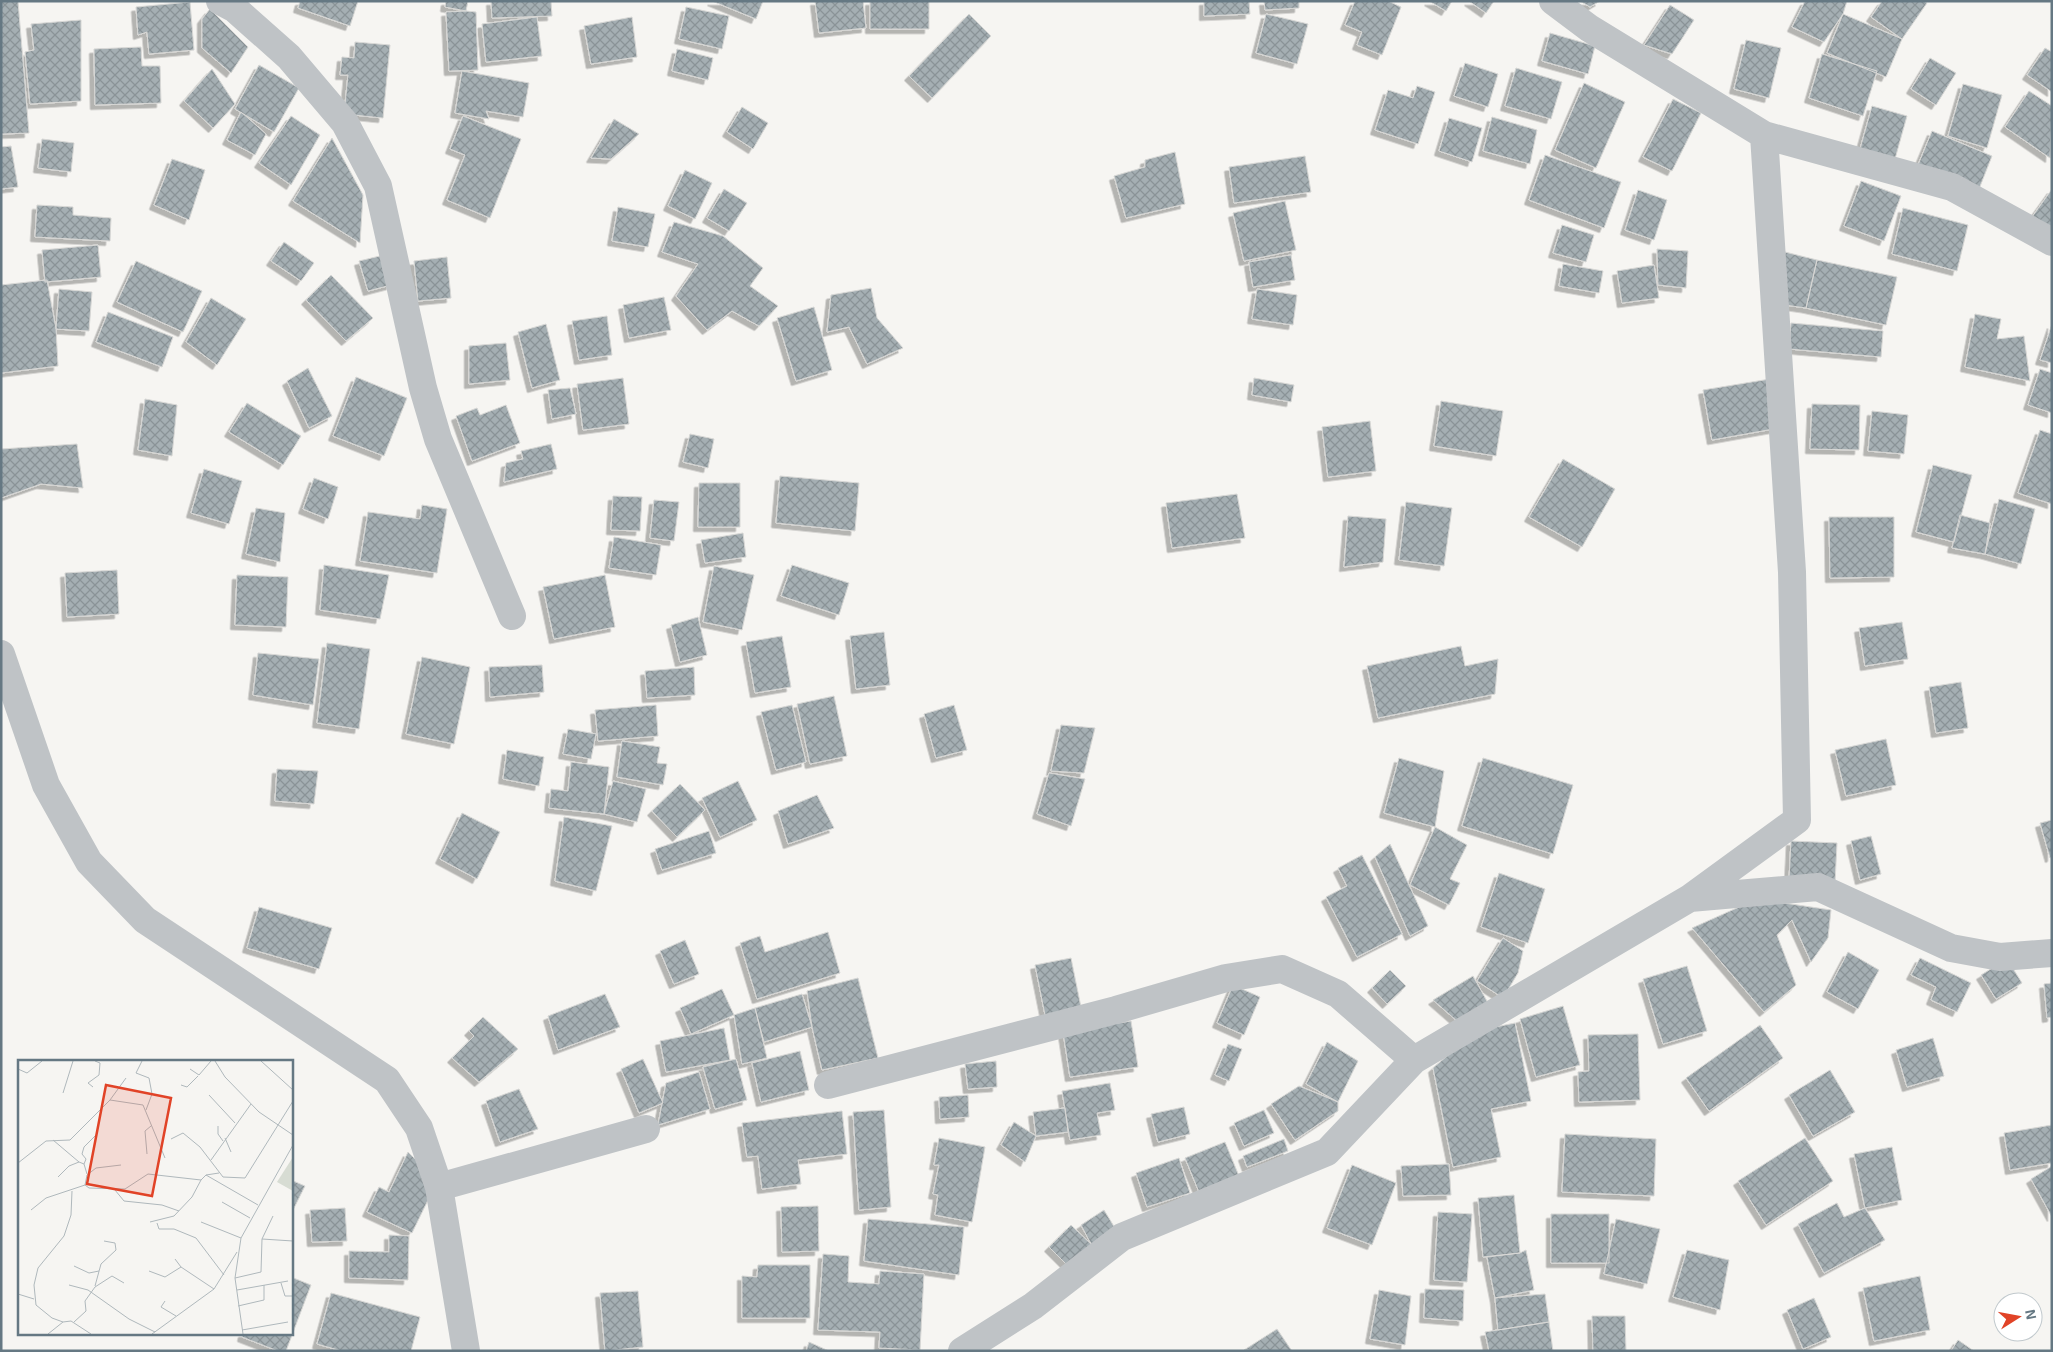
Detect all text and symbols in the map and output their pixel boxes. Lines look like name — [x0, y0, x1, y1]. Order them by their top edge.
inset map — [18, 1060, 292, 1334]
north arrow — [1993, 1292, 2043, 1342]
text: N — [2022, 1308, 2041, 1321]

